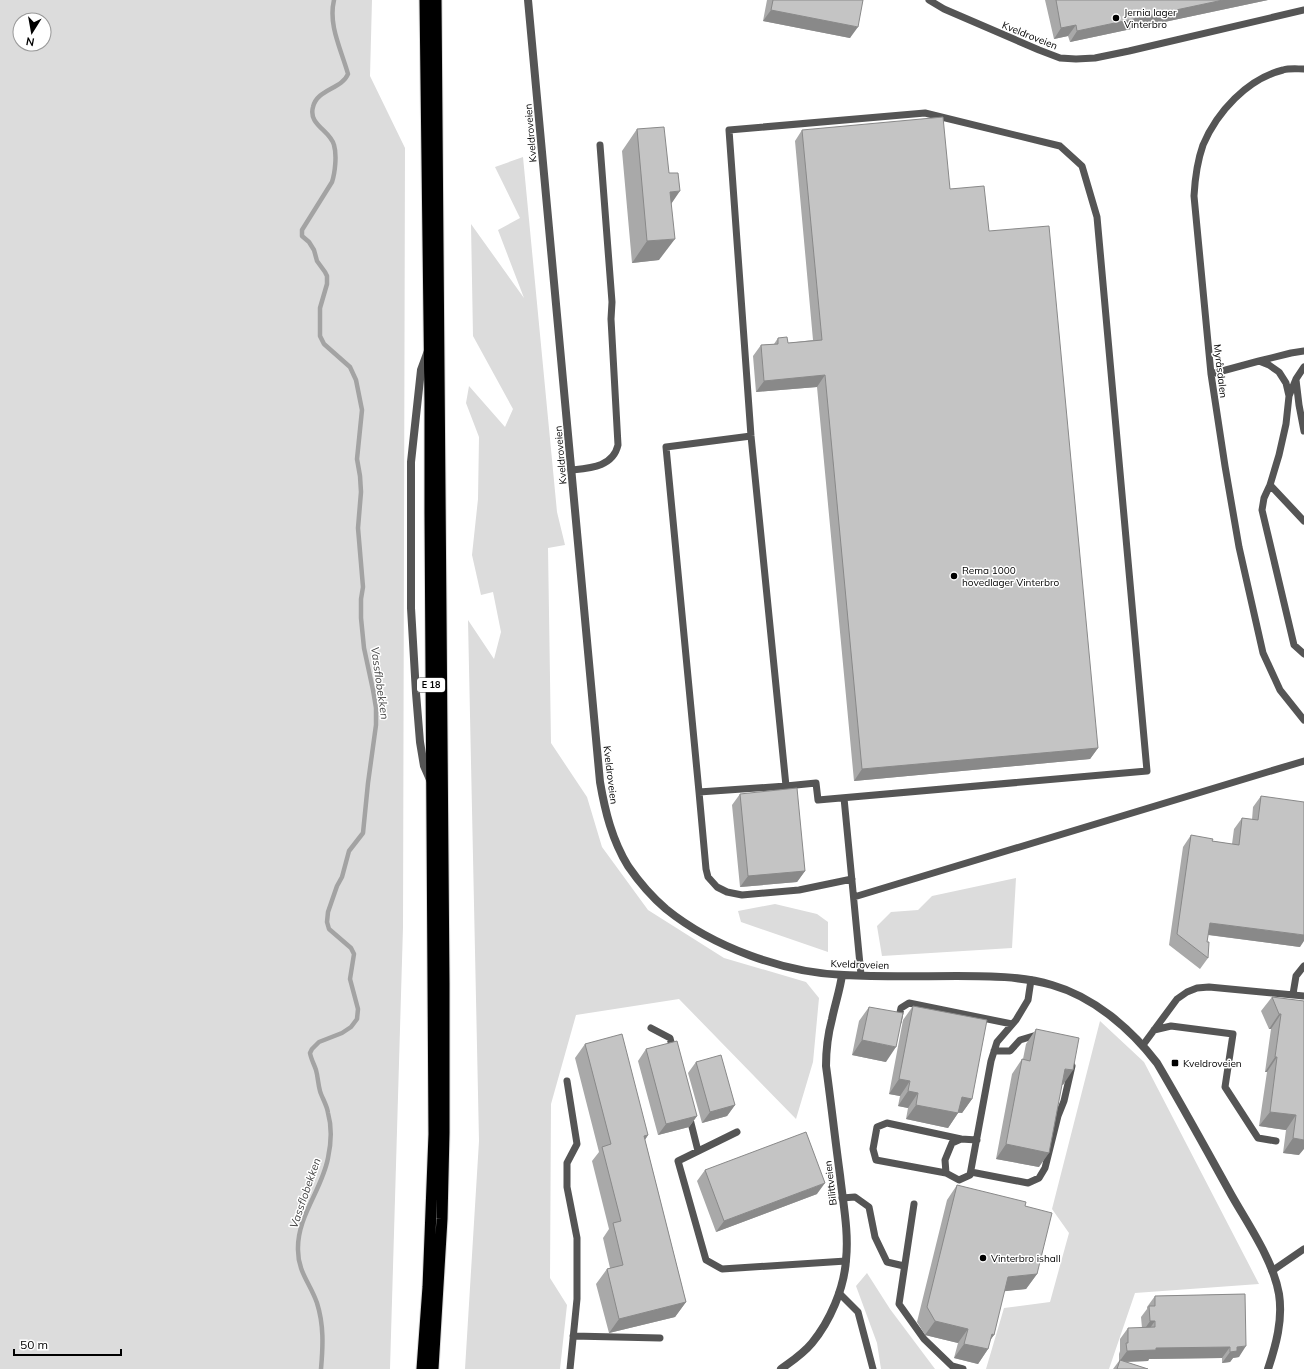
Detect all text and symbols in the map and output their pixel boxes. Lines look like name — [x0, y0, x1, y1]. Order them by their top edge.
place label: Jernia lager Vinterbro — [1124, 6, 1177, 31]
north arrow — [12, 12, 52, 52]
marker: Jernia lager Vinterbro — [1111, 13, 1121, 23]
street label: Kveldroveien — [1000, 18, 1060, 53]
text: N — [25, 34, 36, 49]
street label: Kveldroveien — [521, 103, 540, 163]
street label: Myråsdalen — [1211, 343, 1230, 399]
street label: Kveldroveien — [551, 425, 570, 485]
place label: Rema 1000 hovedlager Vinterbro — [962, 564, 1060, 589]
marker: Rema 1000 hovedlager Vinterbro — [949, 571, 959, 581]
water label: Vassflobekken — [368, 646, 392, 720]
road number: E 18 — [417, 678, 445, 692]
street label: Kveldroveien — [600, 745, 621, 805]
street label: Kveldroveien — [830, 957, 890, 972]
place label: Kveldroveien — [1183, 1057, 1242, 1070]
marker: Kveldroveien — [1170, 1058, 1180, 1068]
water label: Vassflobekken — [286, 1156, 324, 1230]
street label: Bilittveien — [821, 1160, 840, 1206]
place label: Vinterbro ishall — [991, 1252, 1061, 1265]
marker: Vinterbro ishall — [978, 1253, 988, 1263]
scale bar — [14, 1331, 121, 1357]
text: 50 m — [20, 1337, 48, 1352]

